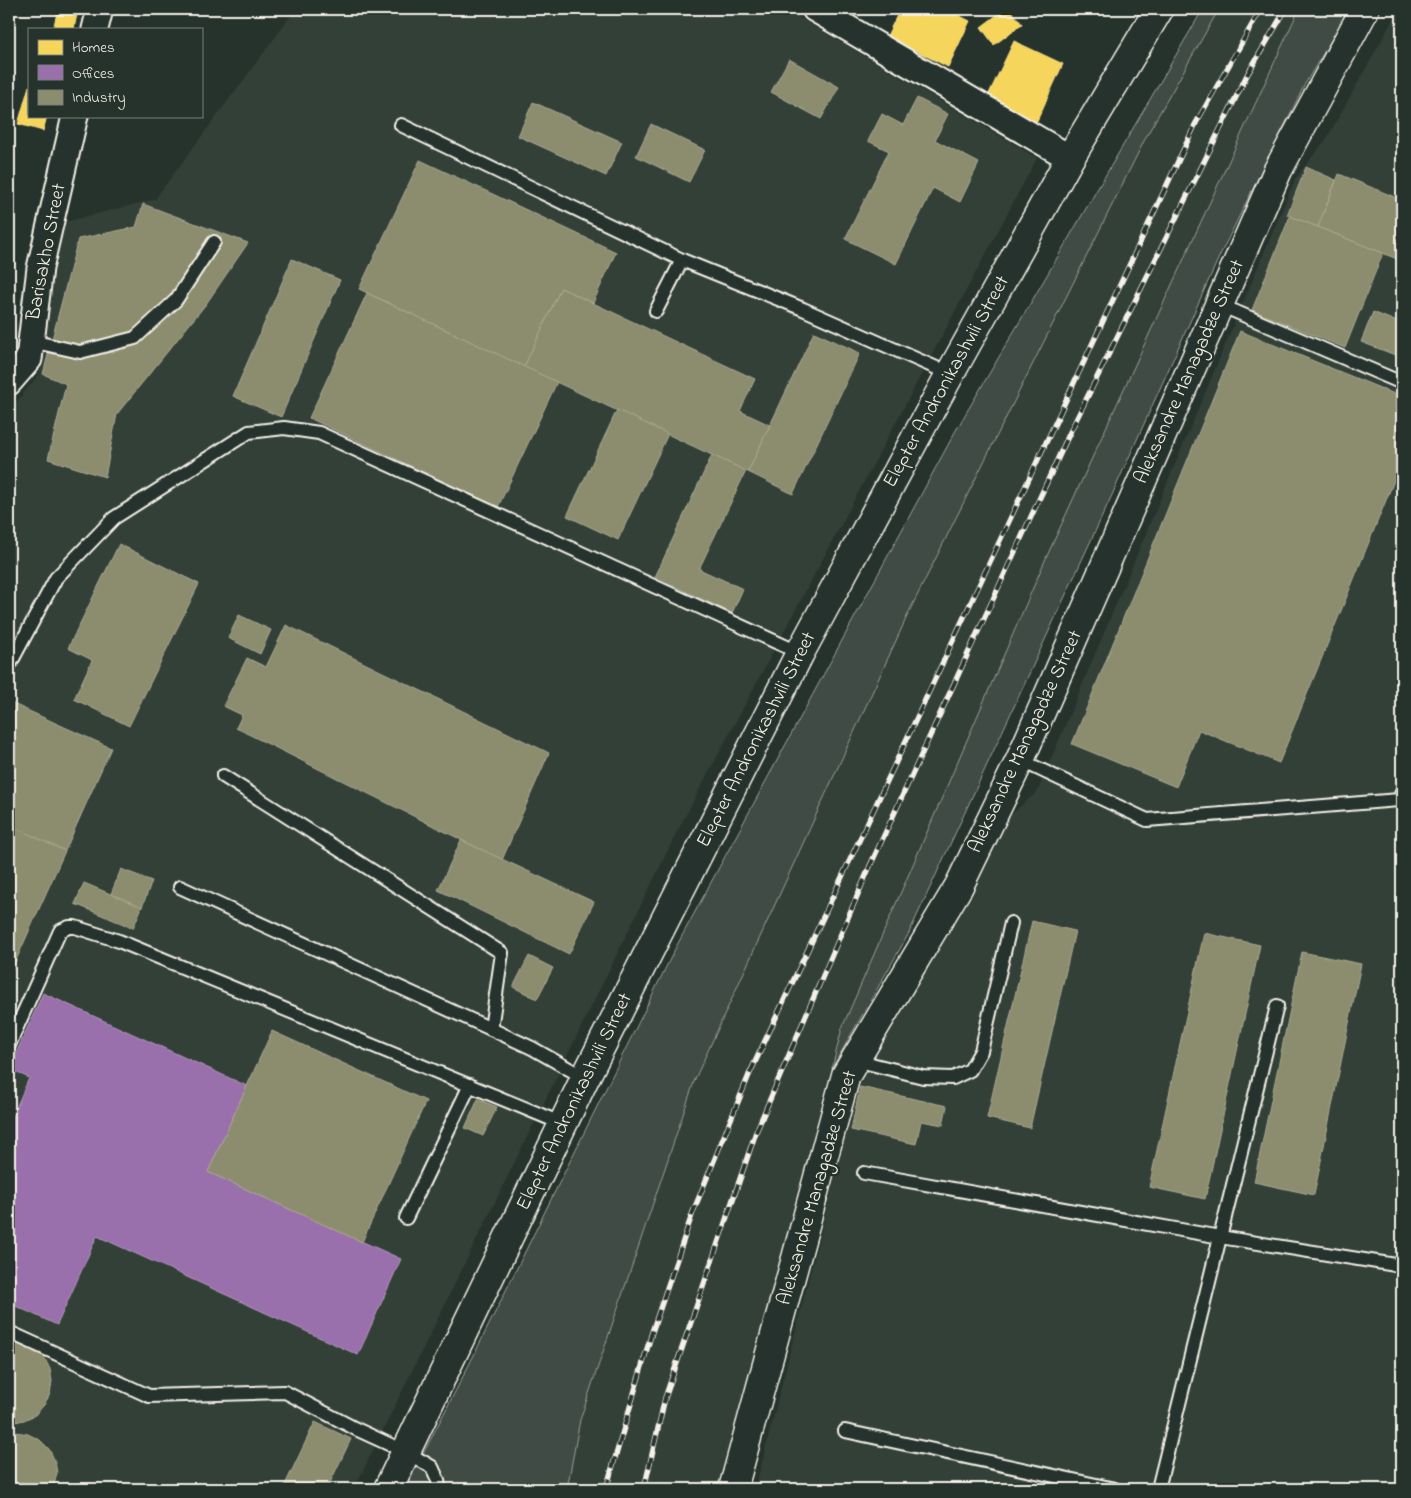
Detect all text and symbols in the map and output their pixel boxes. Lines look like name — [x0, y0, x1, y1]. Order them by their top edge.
legend — [28, 28, 202, 118]
text: Homes — [72, 37, 115, 59]
text: Offices — [72, 63, 114, 85]
text: Industry — [72, 87, 126, 110]
street label: Barisakho Street — [19, 181, 75, 324]
street label: Aleksandre Managadze Street — [1127, 255, 1254, 489]
street label: Elepter Andronikashvili Street — [876, 270, 1018, 493]
street label: Aleksandre Managadze Street — [962, 625, 1092, 859]
street label: Elepter Andronikashvili Street — [690, 627, 824, 853]
street label: Elepter Andronikashvili Street — [510, 988, 640, 1216]
street label: Aleksandre Managadze Street — [771, 1067, 866, 1309]

